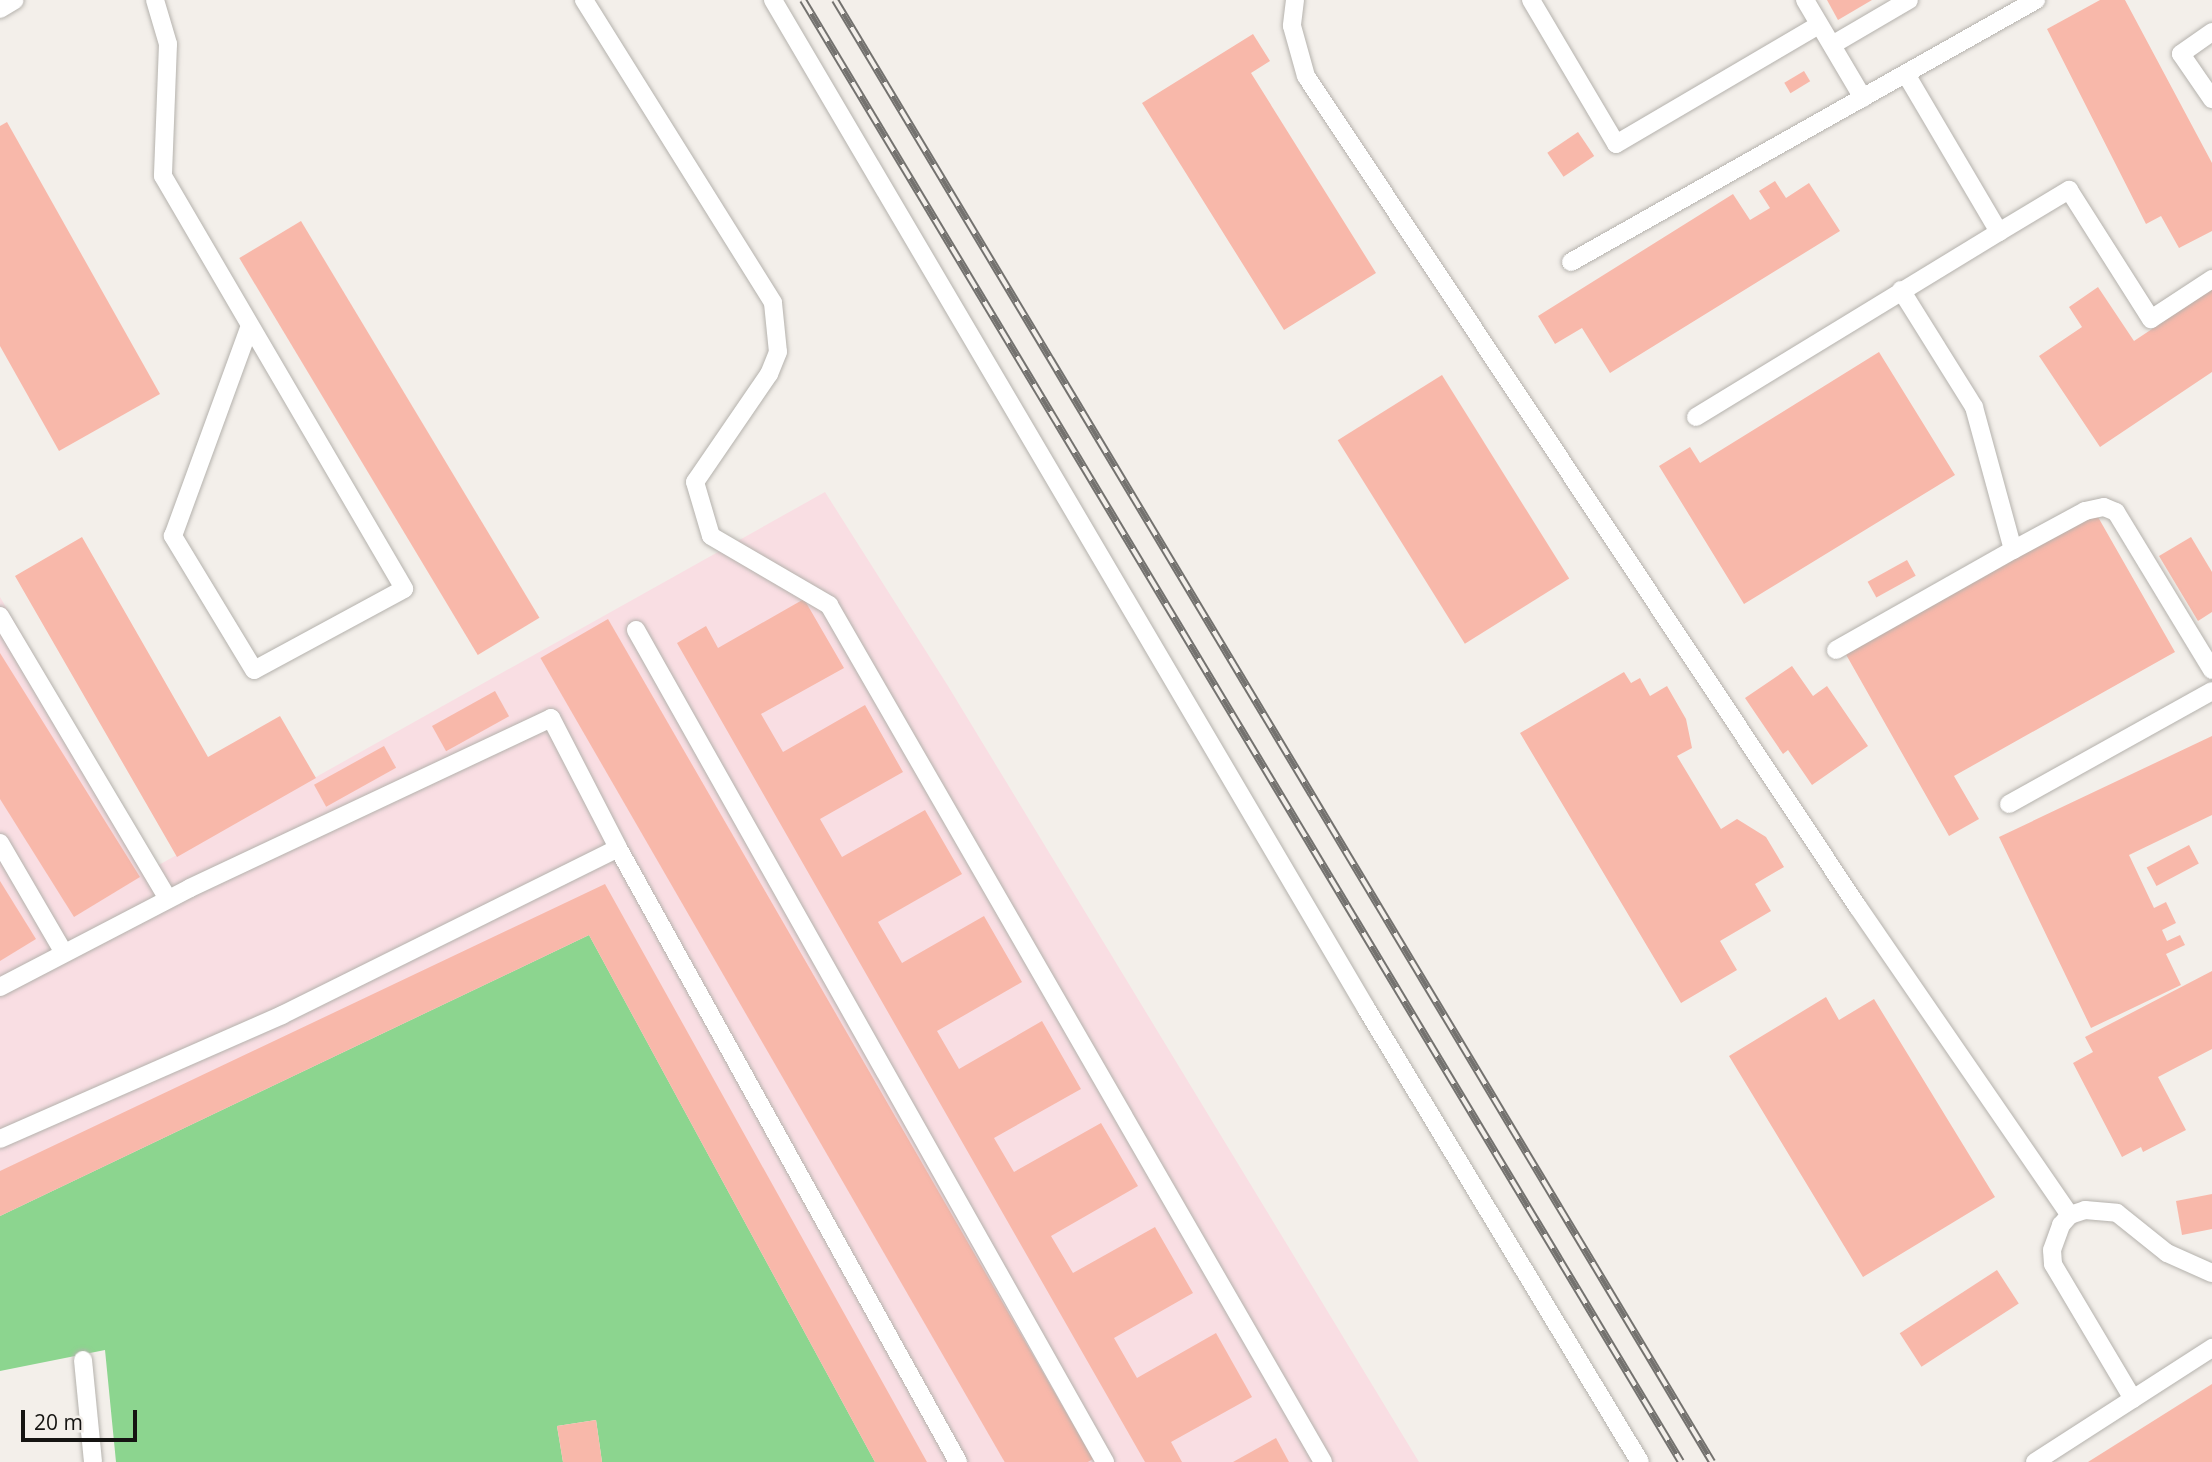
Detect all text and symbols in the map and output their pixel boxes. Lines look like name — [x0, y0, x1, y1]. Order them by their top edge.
scale bar — [24, 1396, 140, 1440]
text: 20 m — [34, 1408, 83, 1436]

